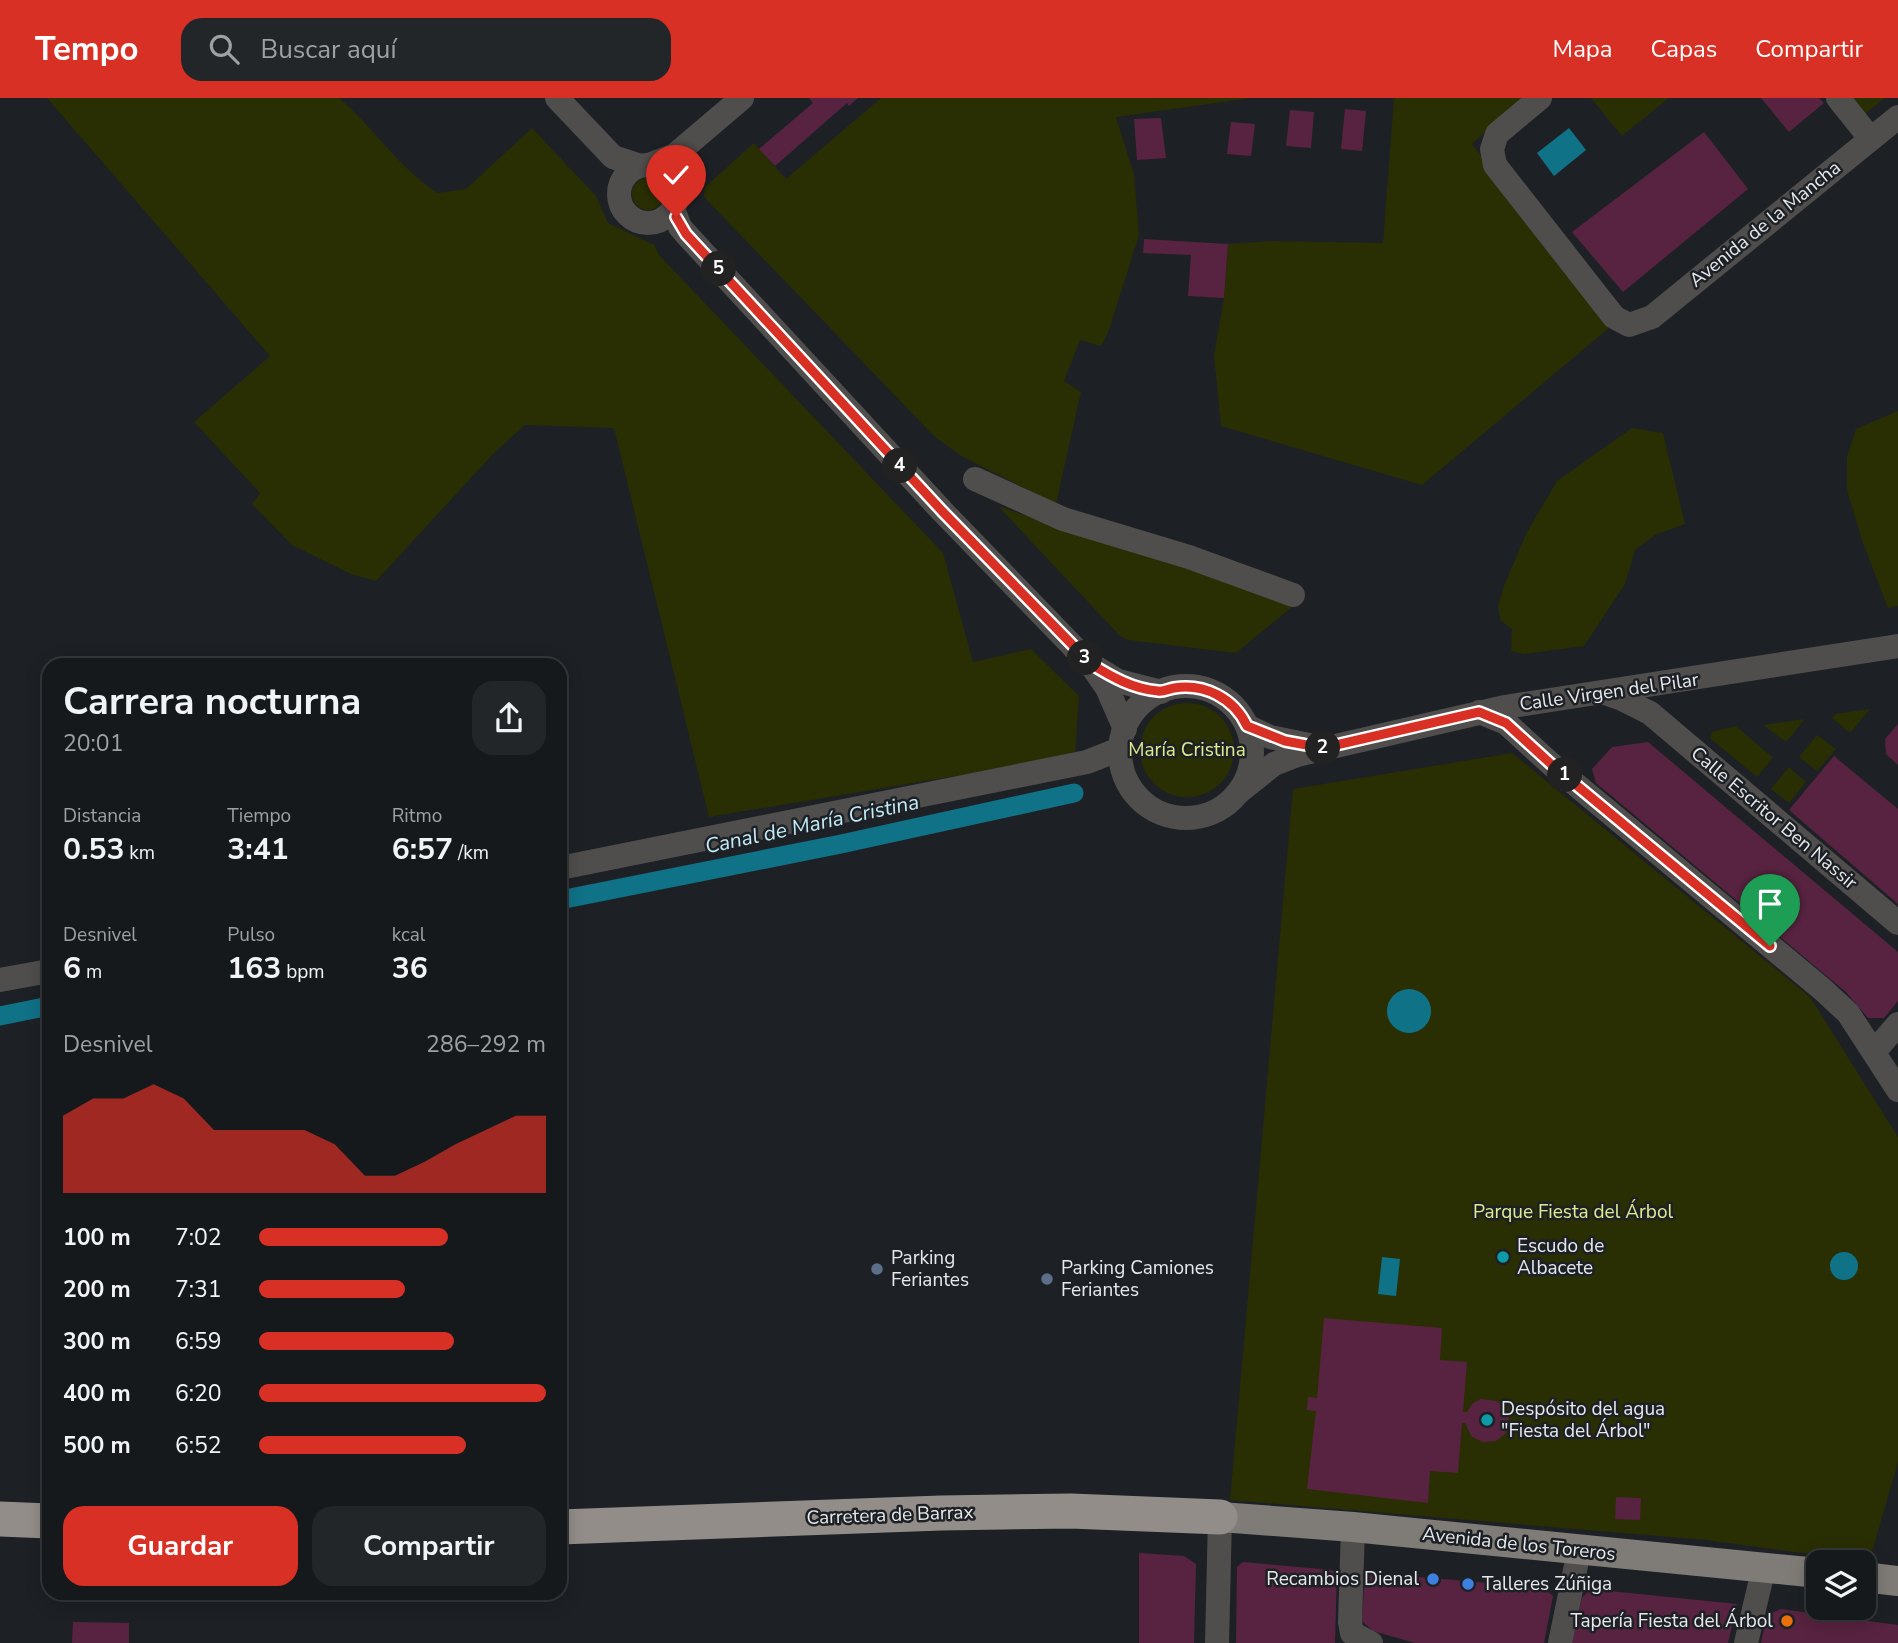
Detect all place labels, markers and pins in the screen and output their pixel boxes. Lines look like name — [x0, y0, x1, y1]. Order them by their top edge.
pin — [646, 145, 706, 217]
pin: 5 — [702, 252, 736, 286]
pin: 4 — [883, 448, 918, 484]
pin: 3 — [1068, 640, 1102, 676]
pin: 2 — [1306, 730, 1340, 766]
pin: 1 — [1548, 758, 1582, 792]
pin — [1740, 874, 1800, 946]
place label: Escudo de Albacete — [1517, 1233, 1604, 1281]
place label: Parking Feriantes — [891, 1245, 969, 1293]
marker: Escudo de Albacete — [1495, 1249, 1511, 1265]
place label: Parking Camiones Feriantes — [1061, 1255, 1214, 1303]
marker: Parking Feriantes — [869, 1261, 885, 1277]
marker: Parking Camiones Feriantes — [1039, 1271, 1055, 1287]
place label: Despósito del agua "Fiesta del Árbol" — [1501, 1396, 1665, 1444]
marker: Despósito del agua "Fiesta del Árbol" — [1479, 1412, 1495, 1428]
place label: Recambios Dienal — [1266, 1566, 1419, 1592]
marker: Recambios Dienal — [1425, 1571, 1441, 1587]
place label: Talleres Zúñiga — [1482, 1571, 1612, 1597]
marker: Talleres Zúñiga — [1460, 1576, 1476, 1592]
place label: Tapería Fiesta del Árbol — [1570, 1608, 1773, 1634]
marker: Tapería Fiesta del Árbol — [1779, 1613, 1795, 1629]

